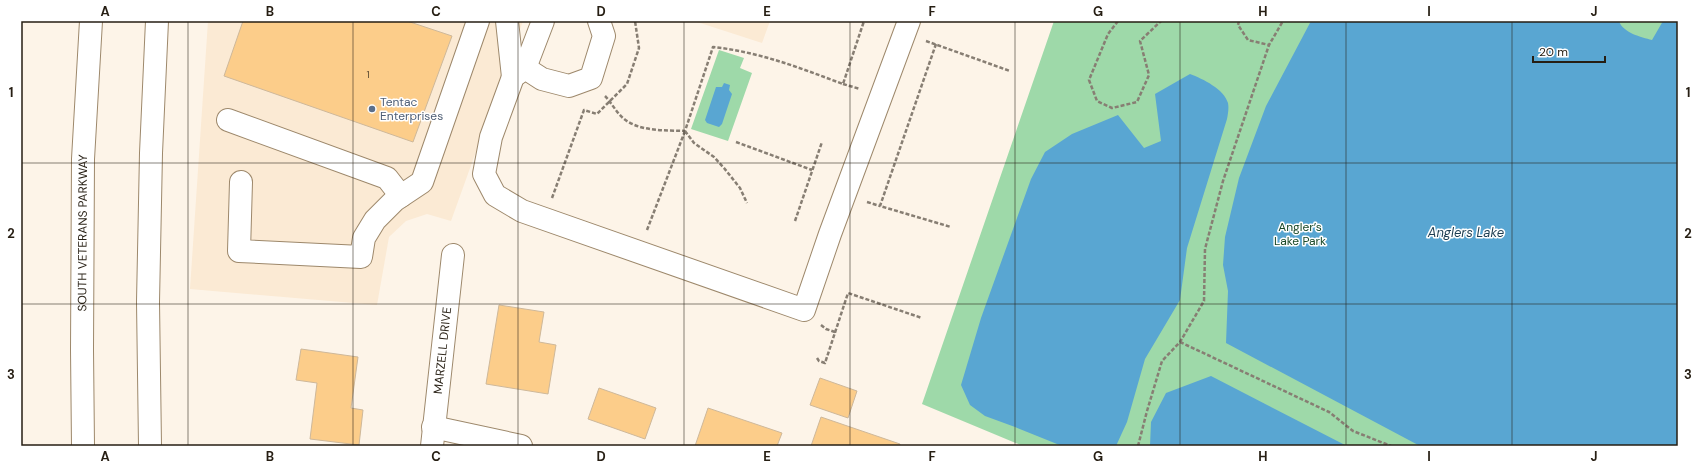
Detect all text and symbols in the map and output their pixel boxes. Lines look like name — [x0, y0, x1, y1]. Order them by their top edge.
text: A — [100, 3, 110, 20]
text: B — [266, 3, 274, 20]
text: C — [431, 3, 441, 20]
text: D — [596, 3, 606, 20]
text: E — [763, 3, 771, 20]
text: F — [928, 3, 936, 20]
text: G — [1093, 3, 1103, 20]
text: H — [1258, 3, 1268, 20]
text: I — [1427, 3, 1431, 20]
text: J — [1590, 3, 1598, 20]
scale bar — [1533, 38, 1605, 64]
text: 20 m — [1539, 44, 1568, 60]
house number: 1 — [366, 68, 370, 81]
text: 1 — [9, 84, 13, 101]
text: 1 — [1686, 84, 1690, 101]
place label: Tentac Enterprises — [380, 94, 443, 124]
marker: Tentac Enterprises — [367, 104, 377, 114]
street label: SOUTH VETERANS PARKWAY — [74, 154, 91, 312]
park label: Angler’s Lake Park — [1274, 219, 1326, 249]
water label: Anglers Lake — [1427, 224, 1504, 241]
text: 2 — [7, 225, 15, 242]
text: 2 — [1684, 225, 1692, 242]
street label: MARZELL DRIVE — [430, 306, 455, 395]
text: 3 — [7, 366, 15, 383]
text: 3 — [1684, 366, 1692, 383]
text: A — [100, 448, 110, 465]
text: B — [266, 448, 274, 465]
text: C — [431, 448, 441, 465]
text: D — [596, 448, 606, 465]
text: E — [763, 448, 771, 465]
text: F — [928, 448, 936, 465]
text: G — [1093, 448, 1103, 465]
text: H — [1258, 448, 1268, 465]
text: I — [1427, 448, 1431, 465]
text: J — [1590, 448, 1598, 465]

